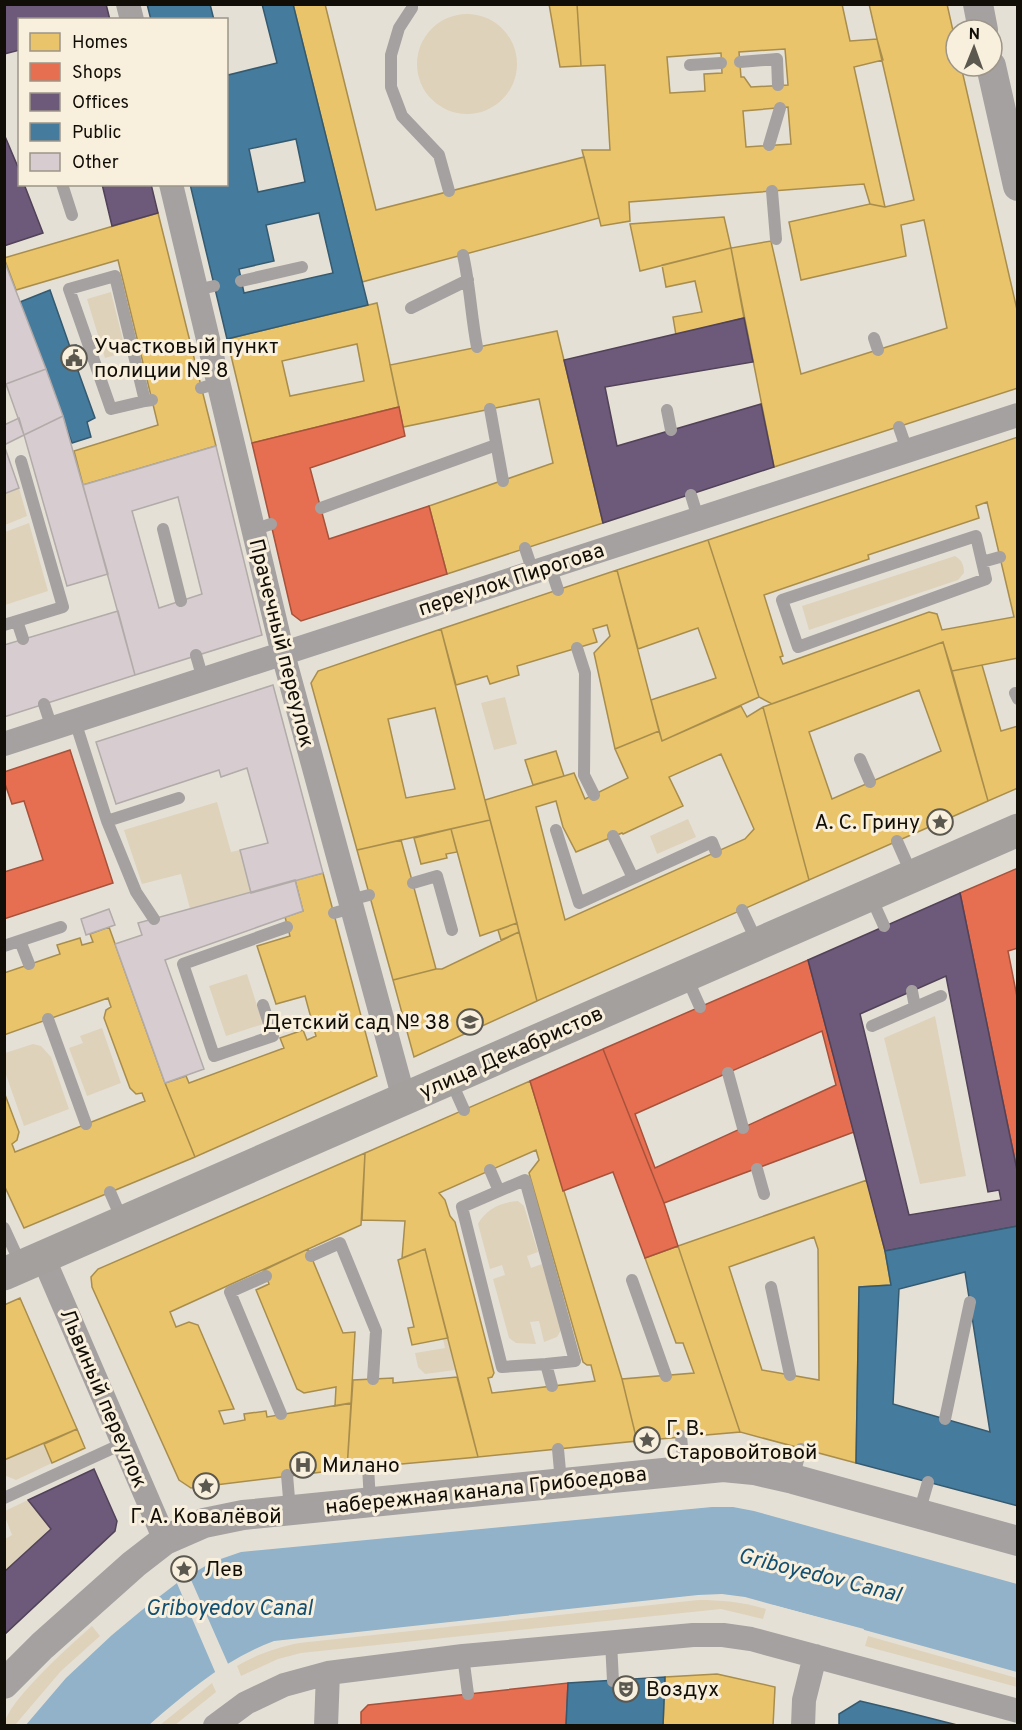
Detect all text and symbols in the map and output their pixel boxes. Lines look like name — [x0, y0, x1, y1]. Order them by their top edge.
legend — [18, 18, 228, 186]
north arrow — [944, 18, 1004, 78]
text: N — [968, 25, 980, 45]
text: Homes — [72, 32, 128, 55]
text: Shops — [72, 62, 122, 85]
text: Offices — [72, 92, 129, 115]
text: Public — [72, 122, 122, 145]
text: Other — [72, 152, 119, 175]
place label: Участковый пункт полиции № 8 — [94, 334, 278, 385]
public building icon: Участковый пункт полиции № 8 — [59, 343, 89, 373]
street label: Прачечный переулок — [242, 536, 320, 751]
street label: переулок Пирогова — [415, 538, 608, 623]
place icon: А. С. Грину — [925, 807, 955, 837]
place label: А. С. Грину — [814, 810, 920, 837]
street label: улица Декабристов — [416, 1001, 608, 1106]
school or university icon: Детский сад № 38 — [455, 1007, 485, 1037]
place label: Детский сад № 38 — [263, 1010, 450, 1037]
street label: Львиный переулок — [53, 1305, 153, 1492]
place label: Г. В. Старовойтовой — [666, 1416, 817, 1467]
place icon: Г. В. Старовойтовой — [632, 1425, 662, 1455]
hospital icon: Милано — [288, 1450, 318, 1480]
place label: Милано — [322, 1453, 400, 1480]
street label: набережная канала Грибоедова — [324, 1461, 648, 1522]
place icon: Г. А. Ковалёвой — [191, 1471, 221, 1501]
place label: Г. А. Ковалёвой — [130, 1504, 282, 1531]
water label: Griboyedov Canal — [735, 1543, 905, 1610]
place icon: Лев — [169, 1554, 199, 1584]
place label: Лев — [204, 1557, 243, 1584]
water label: Griboyedov Canal — [146, 1596, 314, 1623]
theatre icon: Воздух — [611, 1674, 641, 1704]
place label: Воздух — [646, 1677, 719, 1704]

